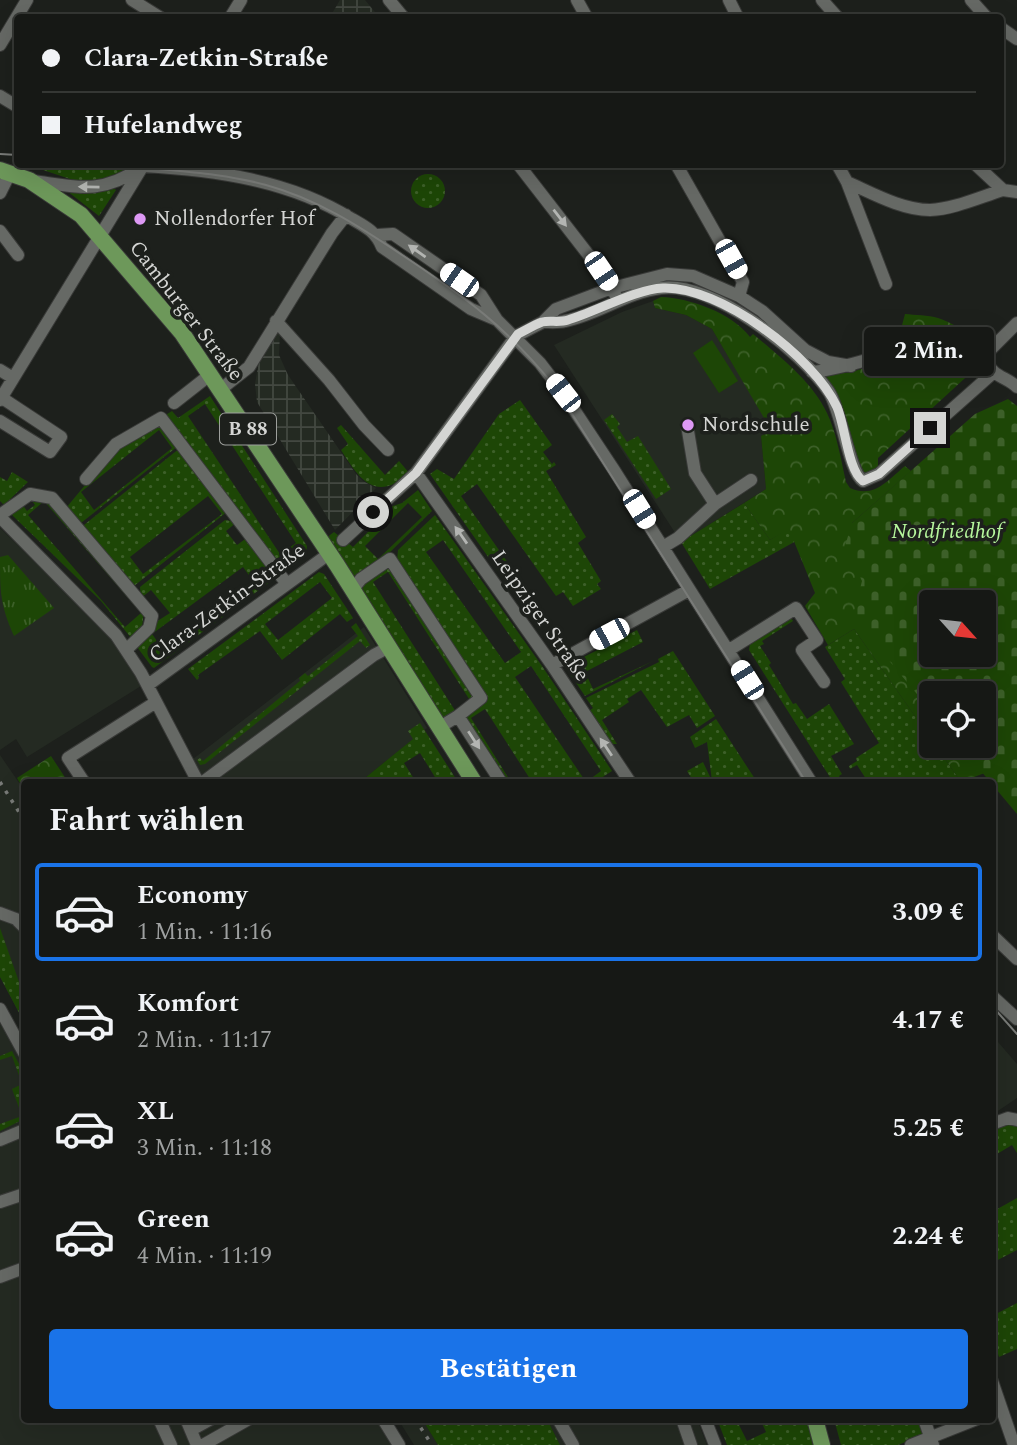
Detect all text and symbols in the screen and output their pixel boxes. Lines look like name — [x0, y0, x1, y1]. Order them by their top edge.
text: Clara-Zetkin-Straße — [84, 38, 328, 78]
text: Hufelandweg — [84, 105, 242, 145]
one-way arrow — [77, 181, 99, 192]
place label: Nollendorfer Hof — [154, 203, 317, 235]
one-way arrow — [552, 209, 567, 227]
marker: Nollendorfer Hof — [132, 211, 148, 227]
street label: Camburger Straße — [121, 234, 251, 388]
car — [712, 236, 751, 282]
one-way arrow — [408, 244, 426, 258]
car — [581, 248, 622, 294]
car — [436, 259, 483, 301]
callout: 2 Min. — [865, 326, 995, 376]
text: 2 Min. — [894, 334, 964, 369]
car — [542, 370, 585, 416]
place label: Nordschule — [702, 409, 810, 441]
route end — [914, 412, 946, 444]
road number: B 88 — [220, 414, 276, 444]
marker: Nordschule — [680, 417, 696, 433]
car — [619, 486, 660, 532]
route start — [357, 496, 389, 528]
park label: Nordfriedhof — [891, 516, 1006, 548]
one-way arrow — [454, 526, 468, 544]
street label: Clara-Zetkin-Straße — [142, 535, 312, 671]
street label: Leipziger Straße — [483, 544, 597, 688]
north arrow — [919, 590, 996, 667]
map controls — [919, 590, 996, 758]
car — [586, 615, 633, 653]
car — [727, 657, 768, 703]
button: locate — [919, 681, 996, 758]
one-way arrow — [467, 730, 480, 749]
one-way arrow — [600, 738, 613, 757]
text: Fahrt wählen — [49, 796, 244, 845]
text: Economy — [137, 875, 247, 915]
icon: car — [53, 881, 116, 944]
text: 3.09 € — [892, 892, 964, 932]
text: 1 Min. · 11:16 — [137, 915, 272, 950]
text: Komfort — [137, 983, 239, 1023]
icon: car — [53, 989, 116, 1052]
text: 4.17 € — [892, 1000, 964, 1040]
text: 2 Min. · 11:17 — [137, 1023, 272, 1058]
text: XL — [137, 1091, 174, 1131]
icon: car — [53, 1097, 116, 1160]
text: 5.25 € — [892, 1108, 964, 1148]
text: 3 Min. · 11:18 — [137, 1131, 272, 1166]
text: Green — [137, 1199, 210, 1239]
icon: car — [53, 1205, 116, 1268]
text: 2.24 € — [892, 1216, 964, 1256]
text: 4 Min. · 11:19 — [137, 1239, 272, 1274]
button: Bestätigen — [49, 1329, 968, 1409]

